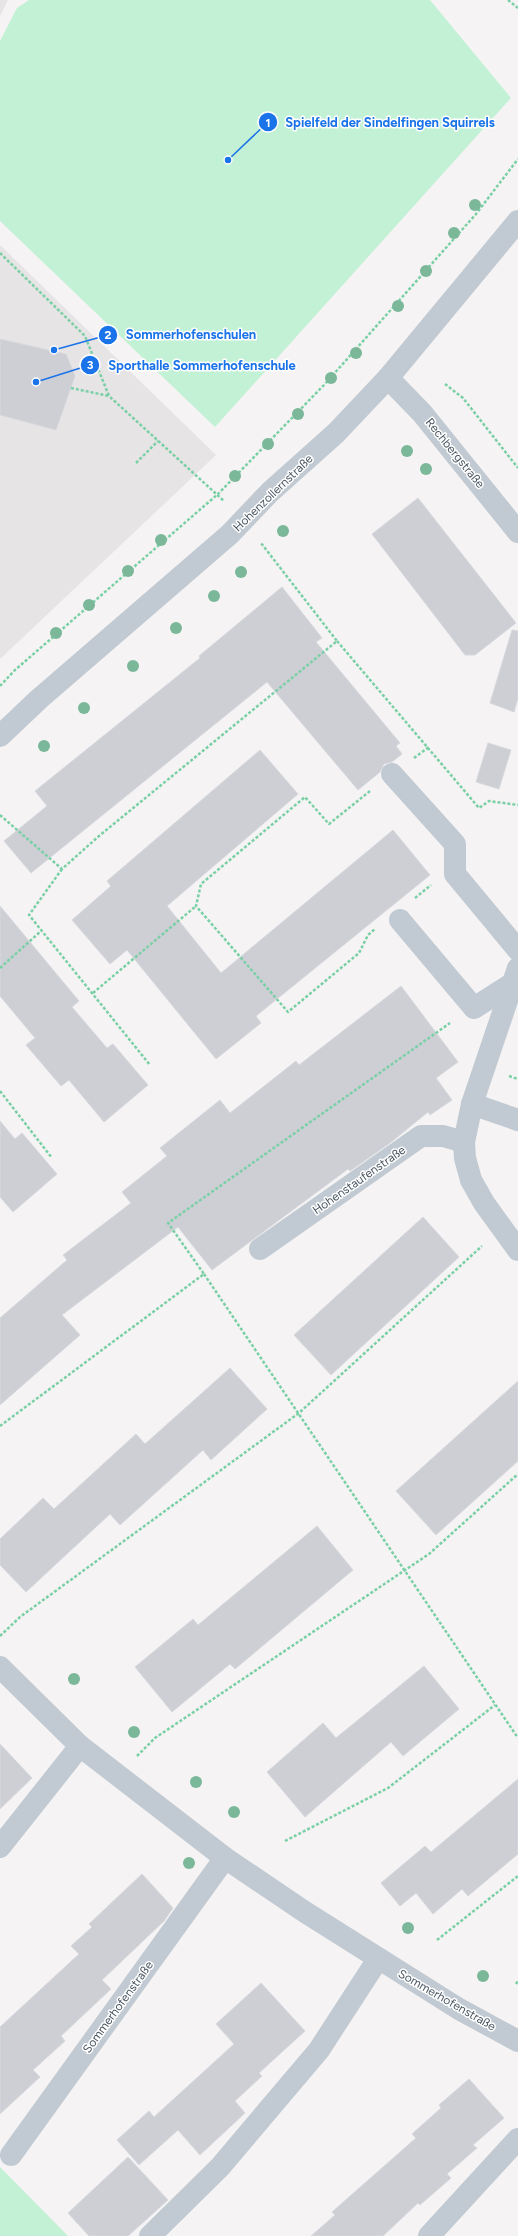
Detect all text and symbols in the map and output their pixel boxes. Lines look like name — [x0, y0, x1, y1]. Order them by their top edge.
callout: Spielfeld der Sindelfingen Squirrels — [258, 110, 503, 135]
text: Spielfeld der Sindelfingen Squirrels — [285, 115, 495, 130]
text: 1 — [265, 116, 271, 130]
callout: Sommerhofenschulen — [98, 322, 264, 347]
text: Sommerhofenschulen — [126, 327, 256, 342]
text: 2 — [105, 328, 112, 342]
callout: Sporthalle Sommerhofenschule — [80, 353, 304, 378]
text: 3 — [87, 358, 94, 372]
text: Sporthalle Sommerhofenschule — [108, 358, 296, 373]
street label: Rechbergstraße — [423, 415, 488, 491]
street label: Hohenzollernstraße — [230, 451, 316, 534]
street label: Hohenstaufenstraße — [310, 1142, 408, 1217]
street label: Sommerhofenstraße — [80, 1958, 156, 2056]
street label: Sommerhofenstraße — [396, 1966, 499, 2034]

